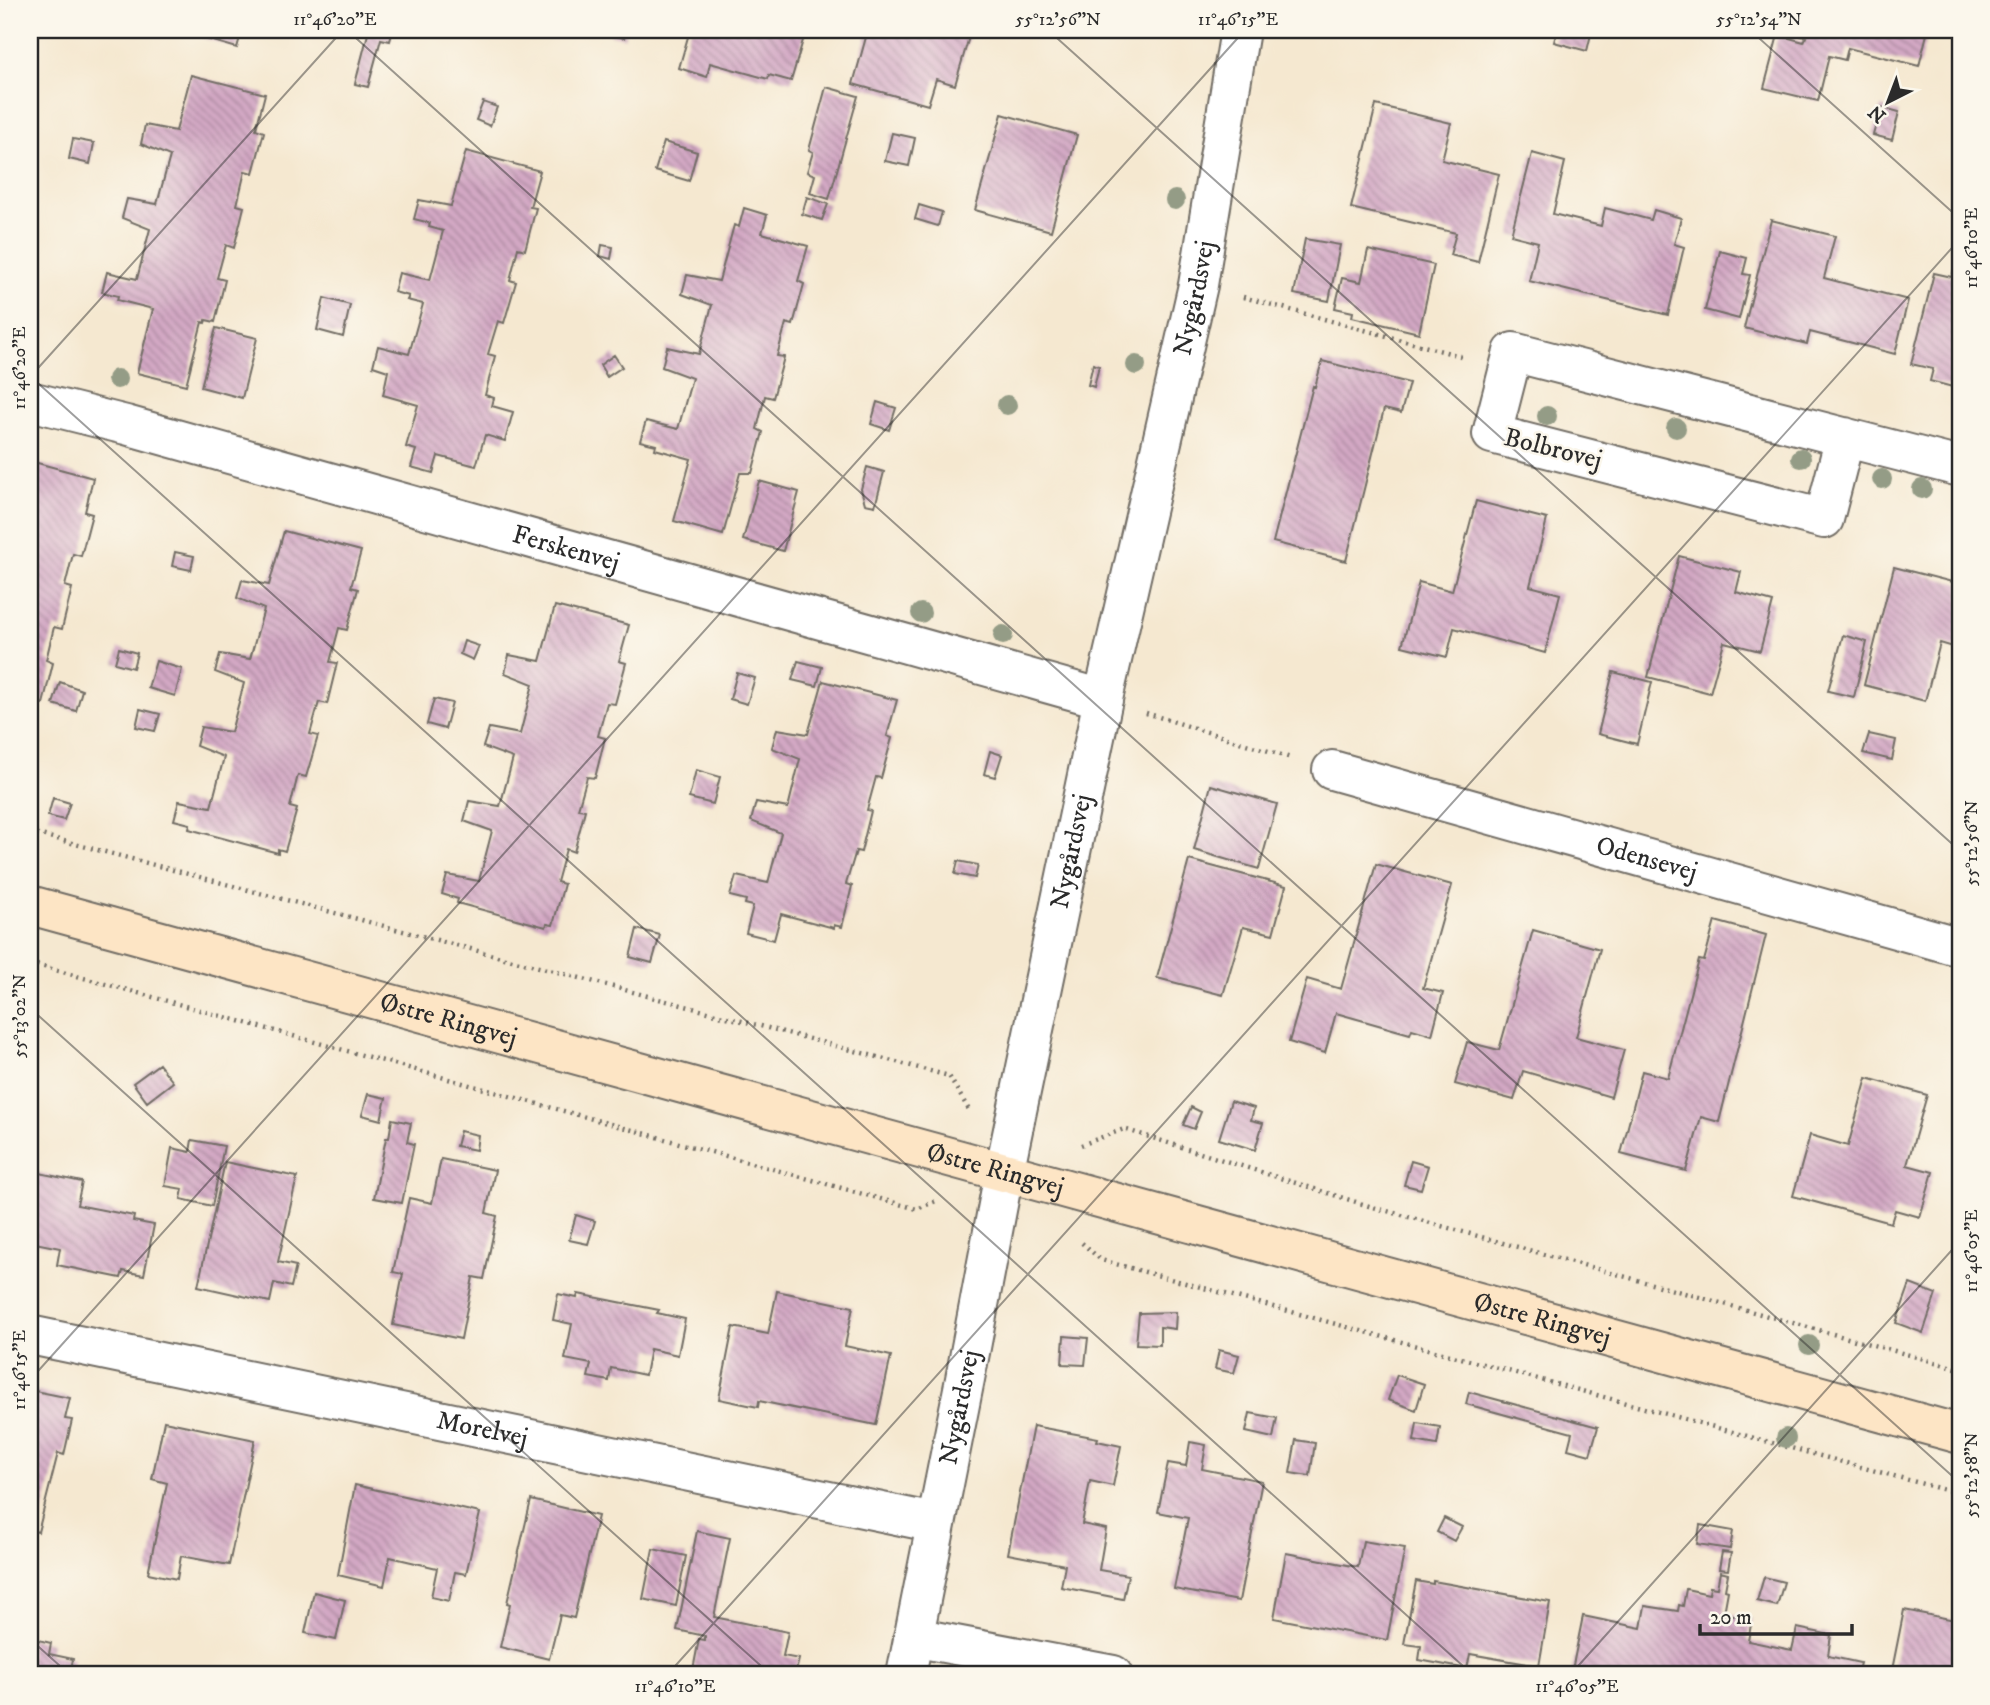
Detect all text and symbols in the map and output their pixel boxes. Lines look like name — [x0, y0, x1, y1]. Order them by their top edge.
text: 11°46'20"E — [293, 9, 377, 31]
text: 55°12'56"N — [1015, 9, 1101, 31]
text: 11°46'15"E — [1198, 9, 1278, 31]
text: 55°12'54"N — [1716, 9, 1802, 31]
north arrow — [1854, 66, 1924, 136]
text: N — [1864, 99, 1891, 127]
text: 11°46'10"E — [1961, 207, 1983, 289]
street label: Nygårdsvej — [1166, 238, 1222, 359]
text: 11°46'20"E — [9, 326, 31, 410]
street label: Bolbrovej — [1501, 421, 1605, 477]
street label: Ferskenvej — [509, 518, 623, 579]
street label: Nygårdsvej — [1043, 791, 1099, 912]
text: 55°12'56"N — [1961, 800, 1983, 886]
street label: Odensevej — [1592, 829, 1701, 889]
text: 55°13'02"N — [9, 974, 31, 1058]
street label: Østre Ringvej — [376, 985, 521, 1054]
street label: Østre Ringvej — [923, 1135, 1068, 1204]
text: 11°46'05"E — [1961, 1209, 1983, 1293]
street label: Østre Ringvej — [1470, 1285, 1614, 1354]
text: 11°46'15"E — [9, 1330, 31, 1410]
street label: Nygårdsvej — [932, 1347, 987, 1468]
street label: Morelvej — [434, 1403, 531, 1455]
text: 55°12'58"N — [1961, 1432, 1983, 1518]
scale bar — [1700, 1593, 1852, 1637]
text: 20 m — [1710, 1605, 1752, 1631]
text: 11°46'10"E — [634, 1676, 716, 1698]
text: 11°46'05"E — [1535, 1676, 1619, 1698]

